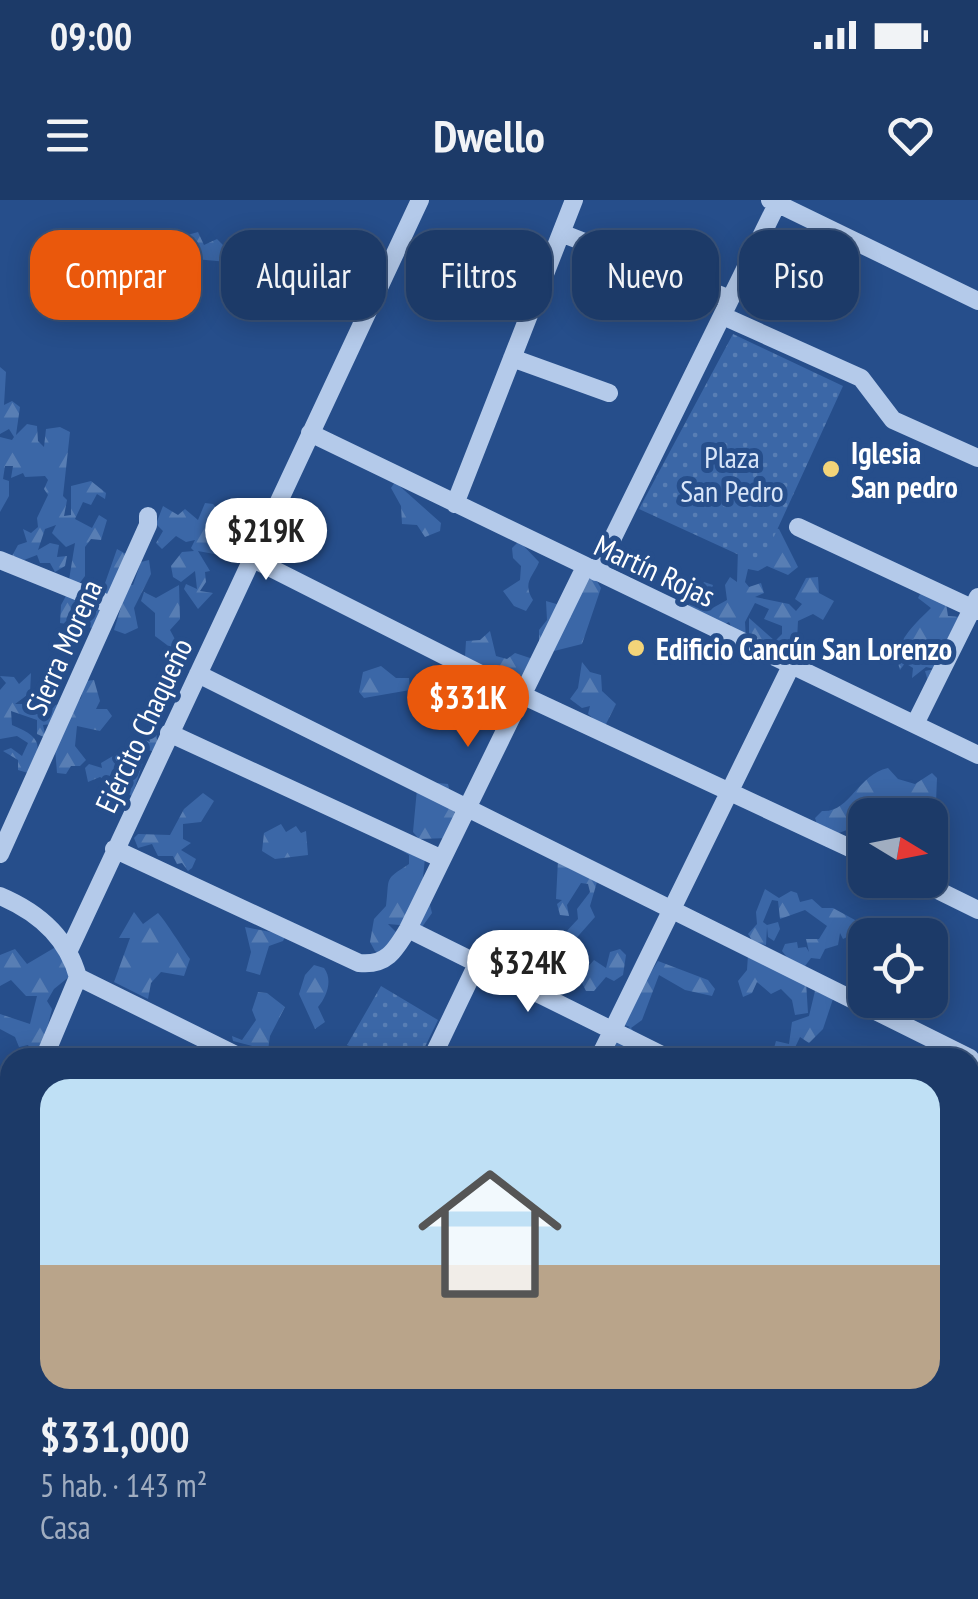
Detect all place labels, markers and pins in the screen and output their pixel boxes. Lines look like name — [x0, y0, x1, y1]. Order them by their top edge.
place label: Iglesia San pedro — [851, 433, 958, 506]
marker: Iglesia San pedro — [820, 458, 842, 480]
pin: $219K — [196, 498, 336, 583]
place label: Edificio Cancún San Lorenzo — [656, 629, 952, 668]
marker: Edificio Cancún San Lorenzo — [625, 637, 647, 659]
pin: $331K — [398, 665, 538, 750]
pin: $324K — [458, 930, 598, 1015]

